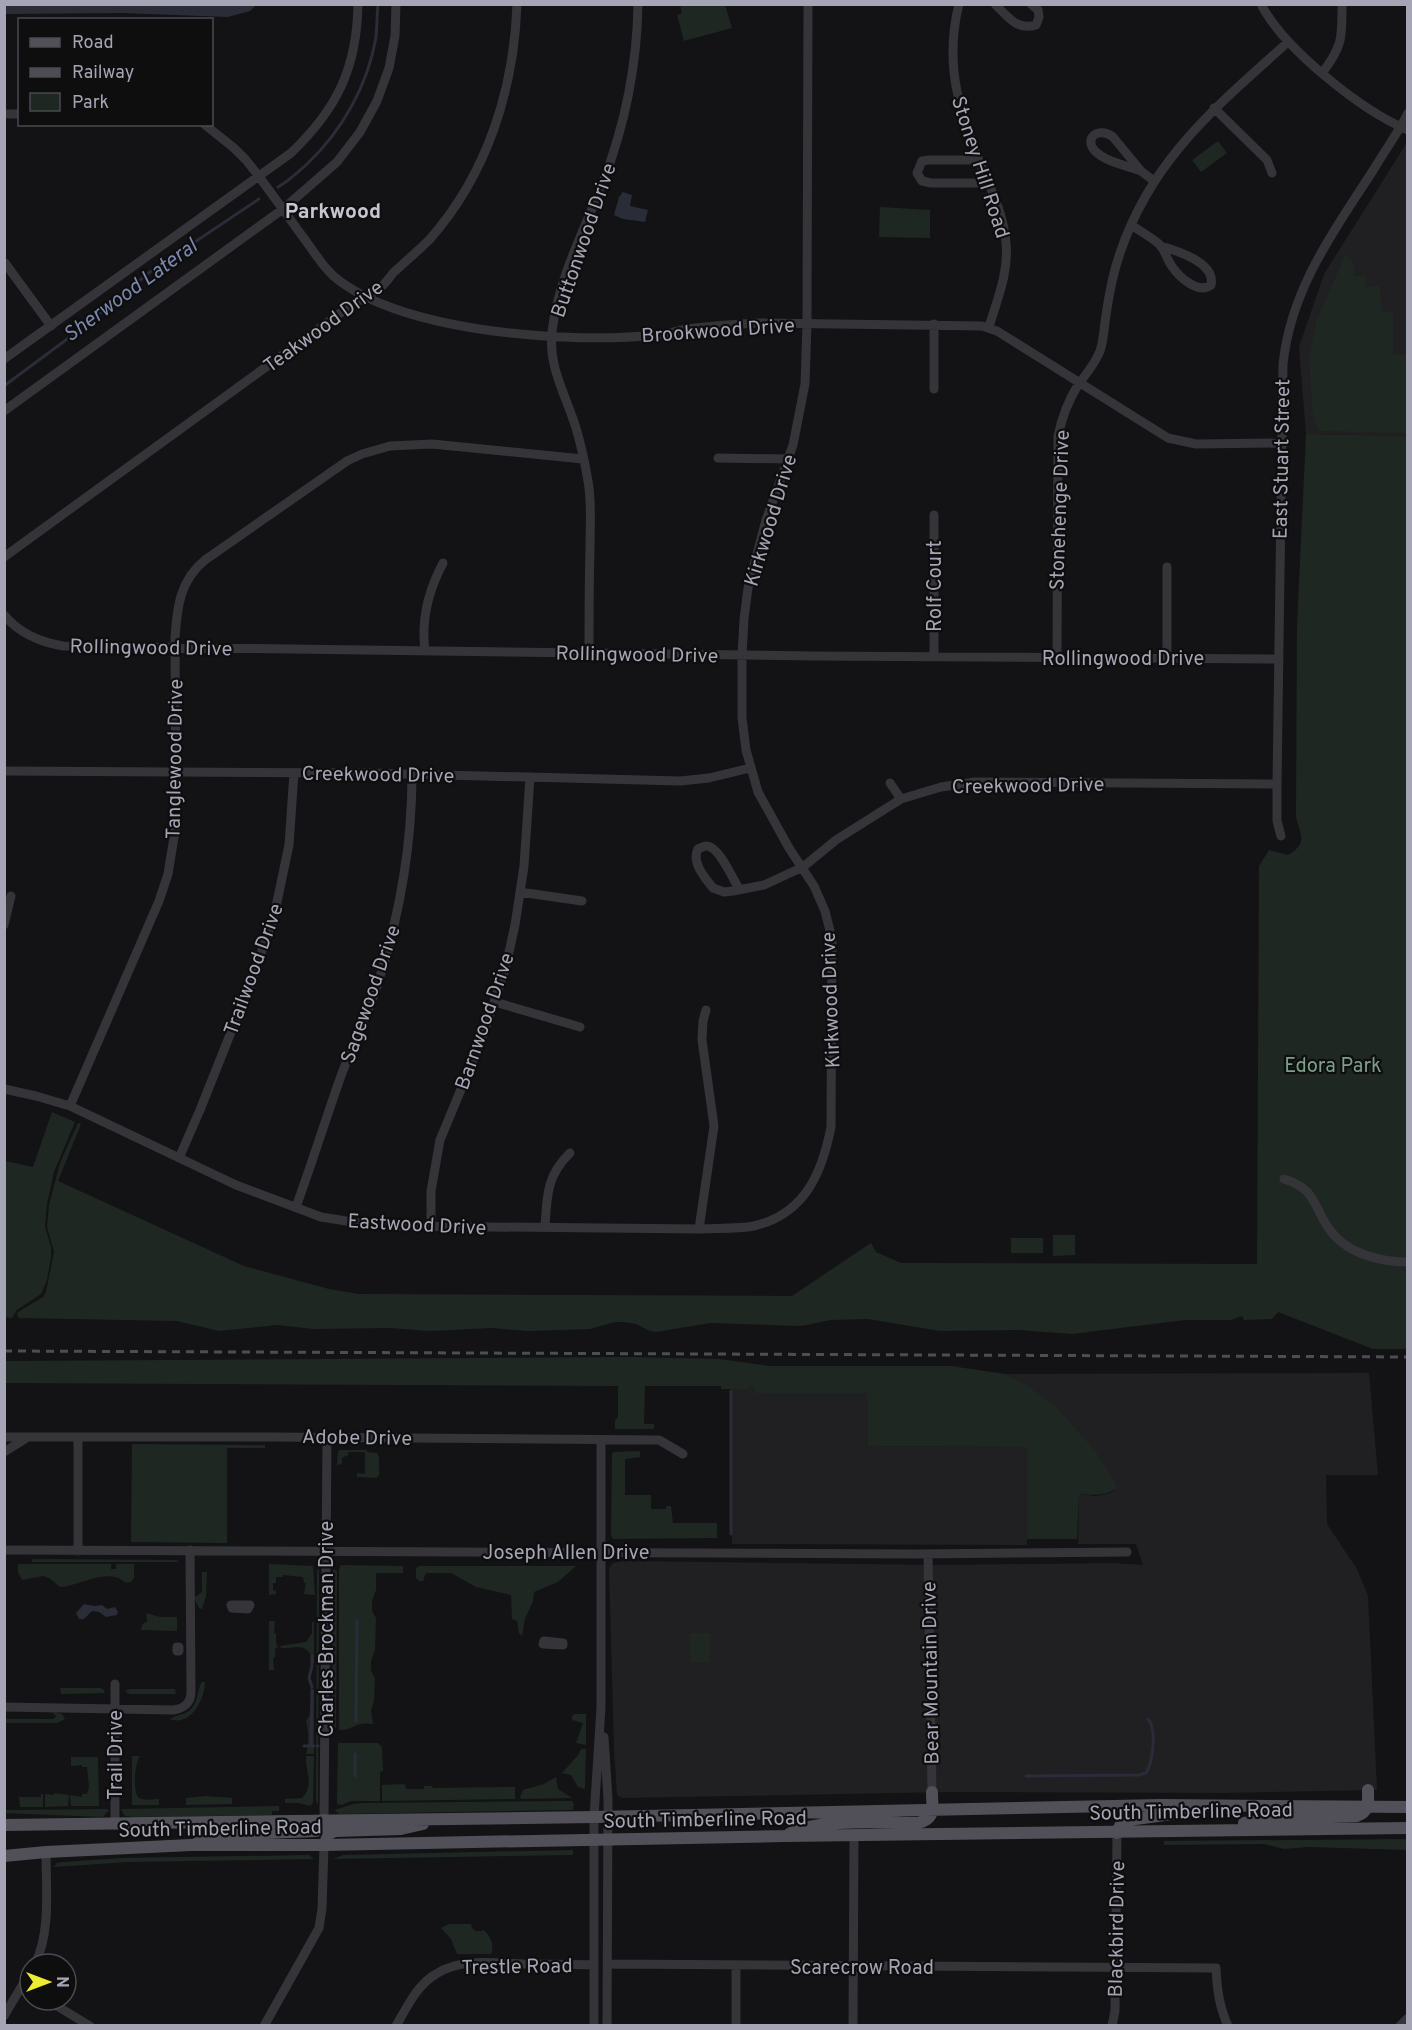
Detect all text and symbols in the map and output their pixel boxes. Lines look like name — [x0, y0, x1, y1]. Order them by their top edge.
legend — [18, 18, 213, 126]
text: Road — [72, 32, 114, 55]
text: Railway — [72, 62, 134, 85]
text: Park — [72, 92, 109, 115]
street label: Stoney Hill Road — [944, 93, 1014, 242]
street label: Buttonwood Drive — [546, 160, 623, 321]
district label: Parkwood — [285, 199, 381, 226]
water label: Sherwood Lateral — [59, 233, 205, 349]
street label: Teakwood Drive — [259, 275, 389, 380]
street label: Brookwood Drive — [641, 314, 796, 350]
street label: East Stuart Street — [1269, 379, 1297, 539]
street label: Stonehenge Drive — [1045, 429, 1077, 591]
street label: Kirkwood Drive — [740, 451, 804, 590]
street label: Rolf Court — [923, 540, 949, 632]
street label: Rollingwood Drive — [69, 635, 233, 663]
street label: Rollingwood Drive — [555, 642, 719, 670]
street label: Rollingwood Drive — [1042, 647, 1204, 673]
street label: Tanglewood Drive — [162, 679, 190, 839]
street label: Creekwood Drive — [301, 762, 455, 790]
street label: Creekwood Drive — [951, 773, 1105, 801]
street label: Trailwood Drive — [219, 900, 291, 1039]
street label: Sagewood Drive — [336, 922, 408, 1067]
street label: Kirkwood Drive — [817, 931, 847, 1069]
street label: Barnwood Drive — [450, 950, 521, 1094]
park label: Edora Park — [1284, 1054, 1382, 1080]
street label: Eastwood Drive — [347, 1209, 487, 1243]
street label: Adobe Drive — [302, 1425, 412, 1453]
street label: Charles Brockman Drive — [315, 1521, 341, 1737]
street label: Joseph Allen Drive — [483, 1541, 649, 1567]
street label: Bear Mountain Drive — [917, 1581, 947, 1765]
street label: Trail Drive — [104, 1710, 130, 1800]
street label: South Timberline Road — [1089, 1798, 1293, 1828]
street label: South Timberline Road — [603, 1806, 807, 1836]
street label: South Timberline Road — [118, 1815, 322, 1845]
street label: Blackbird Drive — [1104, 1860, 1132, 1998]
north arrow — [18, 1952, 78, 2012]
street label: Trestle Road — [461, 1954, 573, 1982]
street label: Scarecrow Road — [790, 1956, 934, 1982]
text: N — [51, 1976, 71, 1988]

